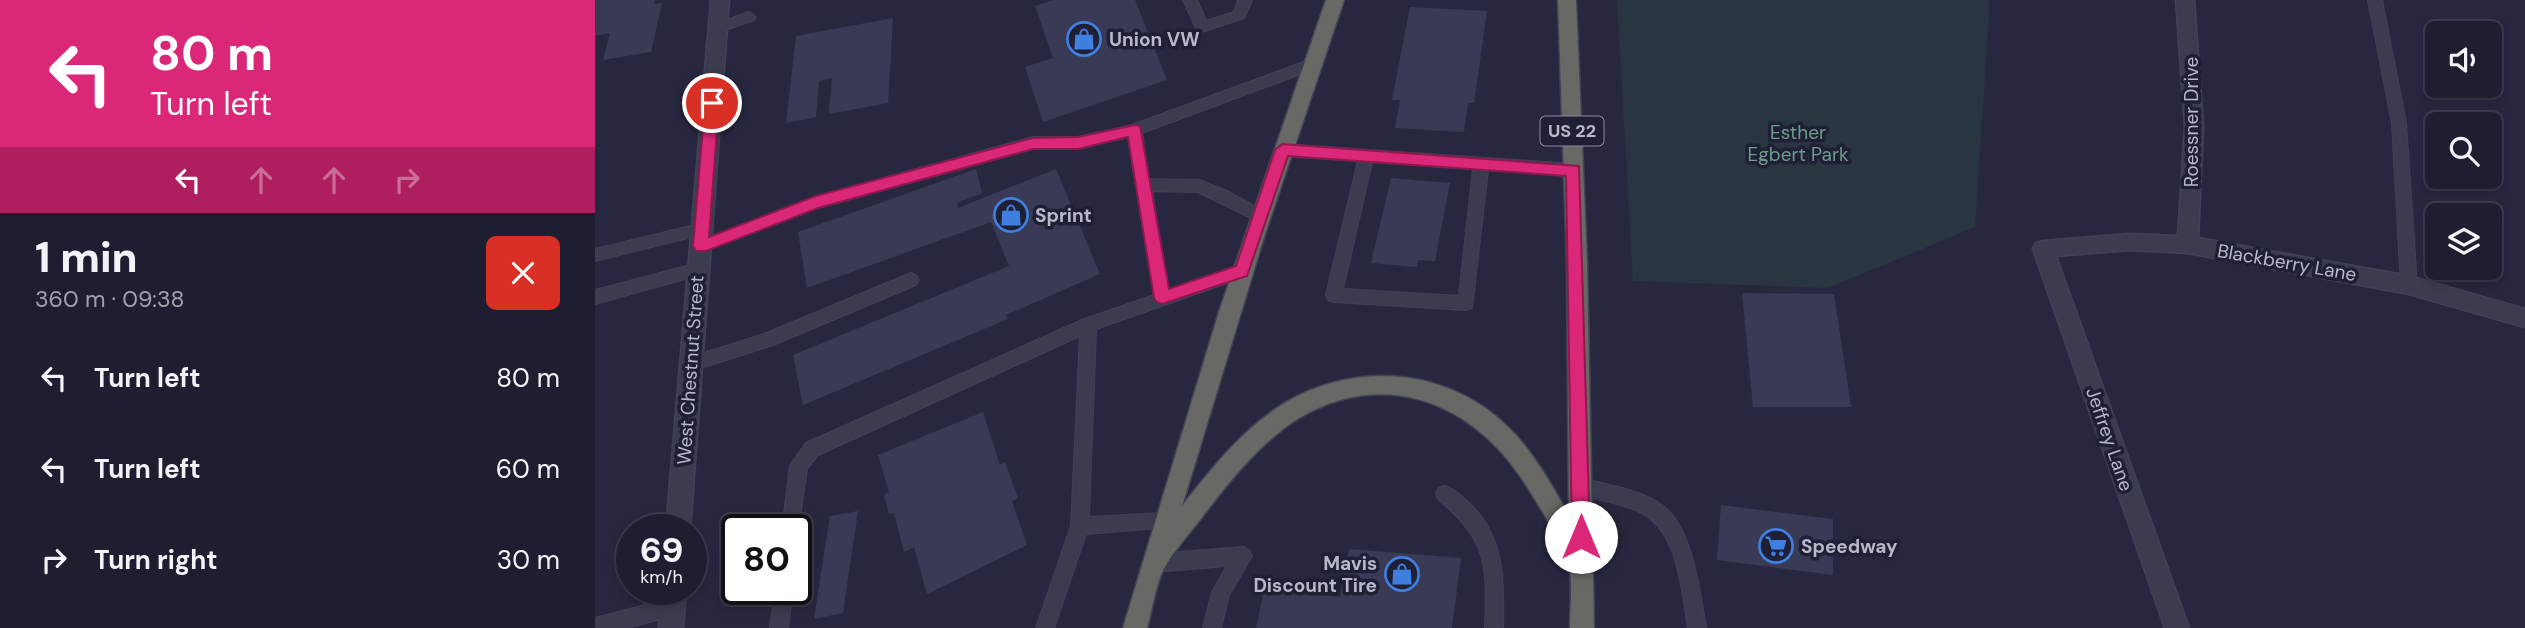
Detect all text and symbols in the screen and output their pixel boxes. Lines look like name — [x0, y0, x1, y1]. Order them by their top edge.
shop icon: Union VW — [1065, 20, 1103, 58]
text: 80 m — [150, 21, 273, 85]
map controls — [2425, 21, 2502, 280]
button: sound — [2425, 21, 2502, 98]
place label: Union VW — [1109, 27, 1199, 52]
icon: left — [35, 28, 126, 119]
street label: Roessner Drive — [2179, 57, 2204, 187]
pin — [682, 73, 742, 133]
text: Turn left — [150, 83, 272, 125]
icon: arrive — [693, 84, 731, 122]
button: search — [2425, 112, 2502, 189]
road number: US 22 — [1541, 116, 1604, 146]
park label: Esther Egbert Park — [1747, 120, 1849, 167]
icon: left — [169, 161, 207, 199]
icon: ahead — [242, 161, 280, 199]
icon: ahead — [315, 161, 353, 199]
icon: right — [388, 161, 426, 199]
shop icon: Sprint — [992, 196, 1030, 234]
place label: Sprint — [1035, 203, 1092, 228]
button: layers — [2425, 203, 2502, 280]
text: 1 min — [35, 230, 138, 285]
button: close — [486, 236, 560, 310]
street label: Blackberry Lane — [2215, 238, 2358, 287]
street label: West Chestnut Street — [671, 274, 710, 466]
text: 360 m · 09:38 — [35, 284, 185, 314]
icon: left — [35, 359, 73, 397]
text: Turn left — [94, 361, 201, 395]
text: 80 m — [496, 361, 560, 395]
street label: Jeffrey Lane — [2080, 384, 2139, 494]
icon: left — [35, 450, 73, 488]
text: Turn left — [94, 452, 201, 486]
text: 60 m — [496, 452, 560, 486]
position arrow — [1544, 500, 1618, 574]
speed limit sign: 80 — [721, 514, 812, 605]
text: 69 — [640, 527, 683, 573]
supermarket icon: Speedway — [1757, 527, 1795, 565]
place label: Speedway — [1801, 534, 1898, 559]
icon: right — [35, 541, 73, 579]
text: Turn right — [94, 543, 218, 577]
text: 30 m — [497, 543, 560, 577]
place label: Mavis Discount Tire — [1253, 551, 1377, 598]
shop icon: Mavis Discount Tire — [1383, 555, 1421, 593]
text: km/h — [640, 565, 683, 589]

